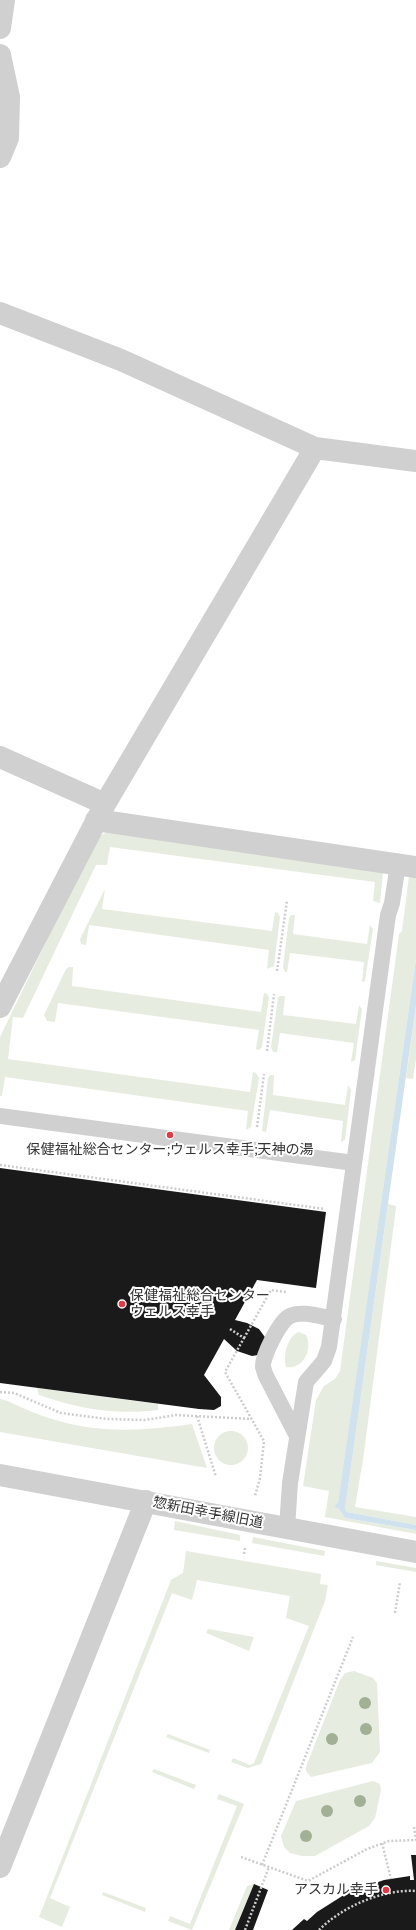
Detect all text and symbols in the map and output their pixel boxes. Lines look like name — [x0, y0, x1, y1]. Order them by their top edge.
marker: 保健福祉総合センター;ウェルス幸手;天神の湯 — [165, 1130, 175, 1140]
place label: 保健福祉総合センター;ウェルス幸手;天神の湯 — [26, 1142, 314, 1158]
place label: 保健福祉総合センター ウェルス幸手 — [130, 1288, 270, 1320]
marker: 保健福祉総合センター ウェルス幸手 — [117, 1299, 127, 1309]
street label: 惣新田幸手線旧道 — [151, 1494, 265, 1532]
place label: アスカル幸手 — [294, 1882, 378, 1898]
marker: アスカル幸手 — [381, 1885, 391, 1895]

